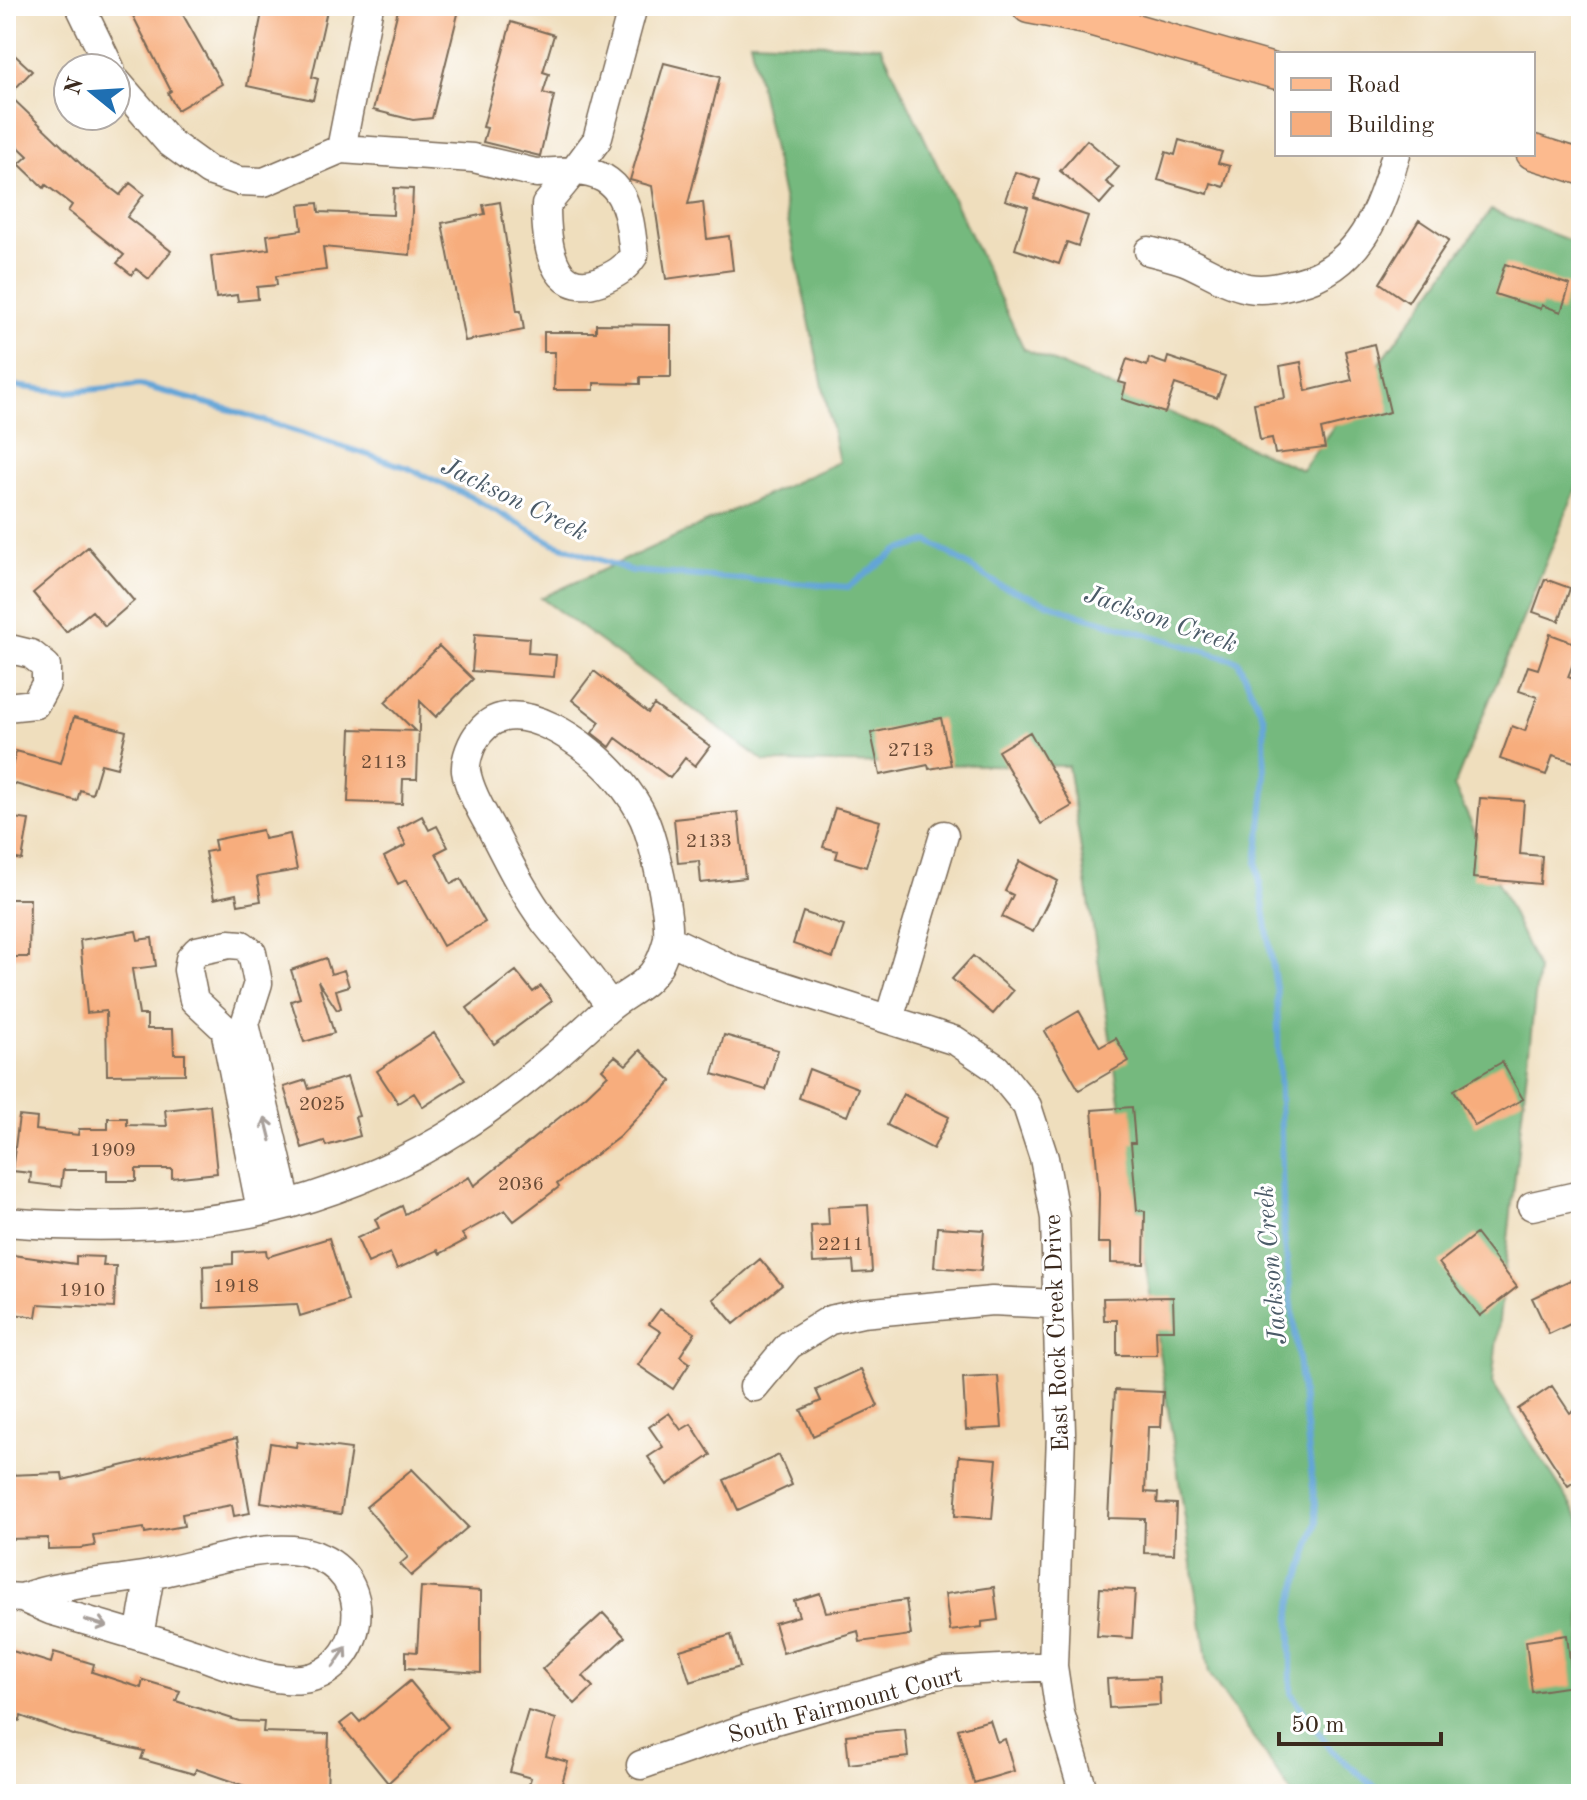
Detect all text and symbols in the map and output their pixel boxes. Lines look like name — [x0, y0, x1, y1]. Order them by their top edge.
north arrow — [52, 52, 132, 132]
legend — [1275, 52, 1535, 156]
text: Road — [1347, 74, 1400, 98]
text: N — [62, 75, 88, 98]
text: Building — [1347, 114, 1434, 138]
water label: Jackson Creek — [437, 453, 591, 546]
water label: Jackson Creek — [1081, 582, 1240, 658]
house number: 2713 — [888, 741, 934, 761]
house number: 2113 — [361, 753, 407, 773]
house number: 2133 — [686, 832, 732, 852]
house number: 2025 — [299, 1095, 345, 1115]
one-way arrow — [260, 1116, 275, 1142]
house number: 1909 — [90, 1141, 136, 1161]
house number: 2036 — [498, 1175, 544, 1195]
water label: Jackson Creek — [1252, 1184, 1292, 1345]
street label: East Rock Creek Drive — [1042, 1214, 1074, 1452]
house number: 2211 — [818, 1235, 864, 1255]
house number: 1918 — [213, 1277, 259, 1297]
house number: 1910 — [59, 1281, 105, 1301]
one-way arrow — [83, 1617, 109, 1632]
one-way arrow — [332, 1646, 348, 1668]
street label: South Fairmount Court — [726, 1663, 965, 1749]
scale bar — [1279, 1696, 1441, 1746]
text: 50 m — [1291, 1714, 1345, 1738]

